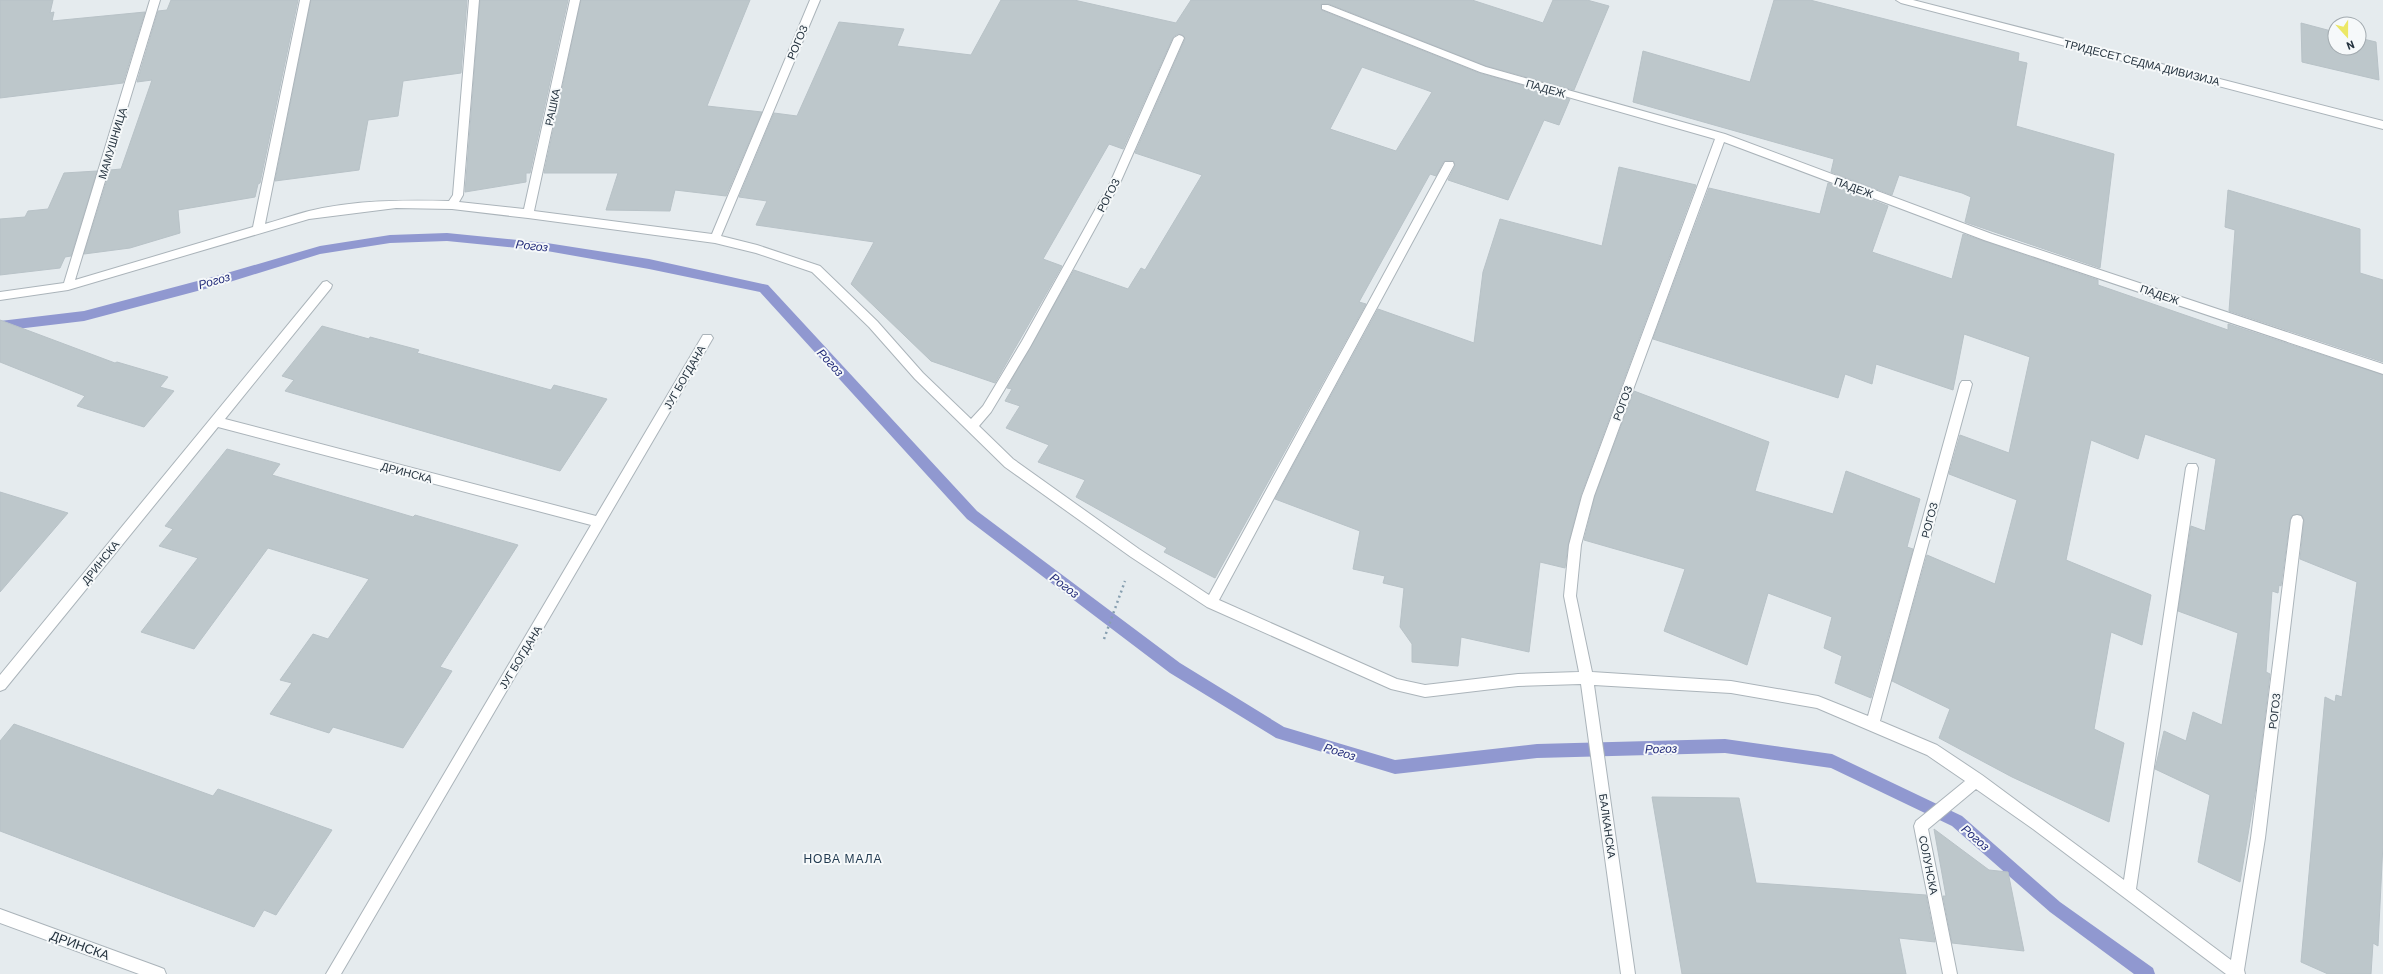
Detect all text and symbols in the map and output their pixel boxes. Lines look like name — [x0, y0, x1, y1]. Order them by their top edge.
north arrow — [2327, 16, 2367, 56]
street label: РОГОЗ — [784, 22, 810, 61]
street label: ТРИДЕСЕТ СЕДМА ДИВИЗИЈА — [2063, 36, 2222, 88]
text: N — [2345, 38, 2357, 53]
street label: ПАДЕЖ — [1525, 76, 1567, 100]
street label: РАШКА — [542, 87, 562, 127]
street label: МАМУШНИЦА — [95, 105, 129, 180]
street label: ПАДЕЖ — [1833, 174, 1875, 200]
street label: РОГОЗ — [1094, 176, 1122, 214]
water label: Рогоз — [515, 236, 549, 254]
water label: Рогоз — [196, 269, 232, 291]
street label: ПАДЕЖ — [2139, 281, 2181, 307]
street label: ЈУГ БОГДАНА — [660, 342, 708, 411]
water label: Рогоз — [815, 345, 847, 379]
street label: РОГОЗ — [1610, 383, 1634, 422]
street label: ДРИНСКА — [380, 459, 435, 485]
street label: РОГОЗ — [1918, 501, 1940, 539]
street label: ДРИНСКА — [78, 537, 122, 586]
water label: Рогоз — [1048, 570, 1083, 601]
street label: ЈУГ БОГДАНА — [496, 622, 544, 691]
street label: РОГОЗ — [2265, 692, 2283, 730]
water label: Рогоз — [1322, 740, 1358, 763]
water label: Рогоз — [1645, 740, 1678, 756]
street label: БАЛКАНСКА — [1597, 793, 1619, 860]
water label: Рогоз — [1959, 821, 1993, 853]
street label: СОЛУНСКА — [1917, 834, 1941, 896]
district label: НОВА МАЛА — [803, 851, 883, 865]
street label: ДРИНСКА — [48, 927, 112, 963]

